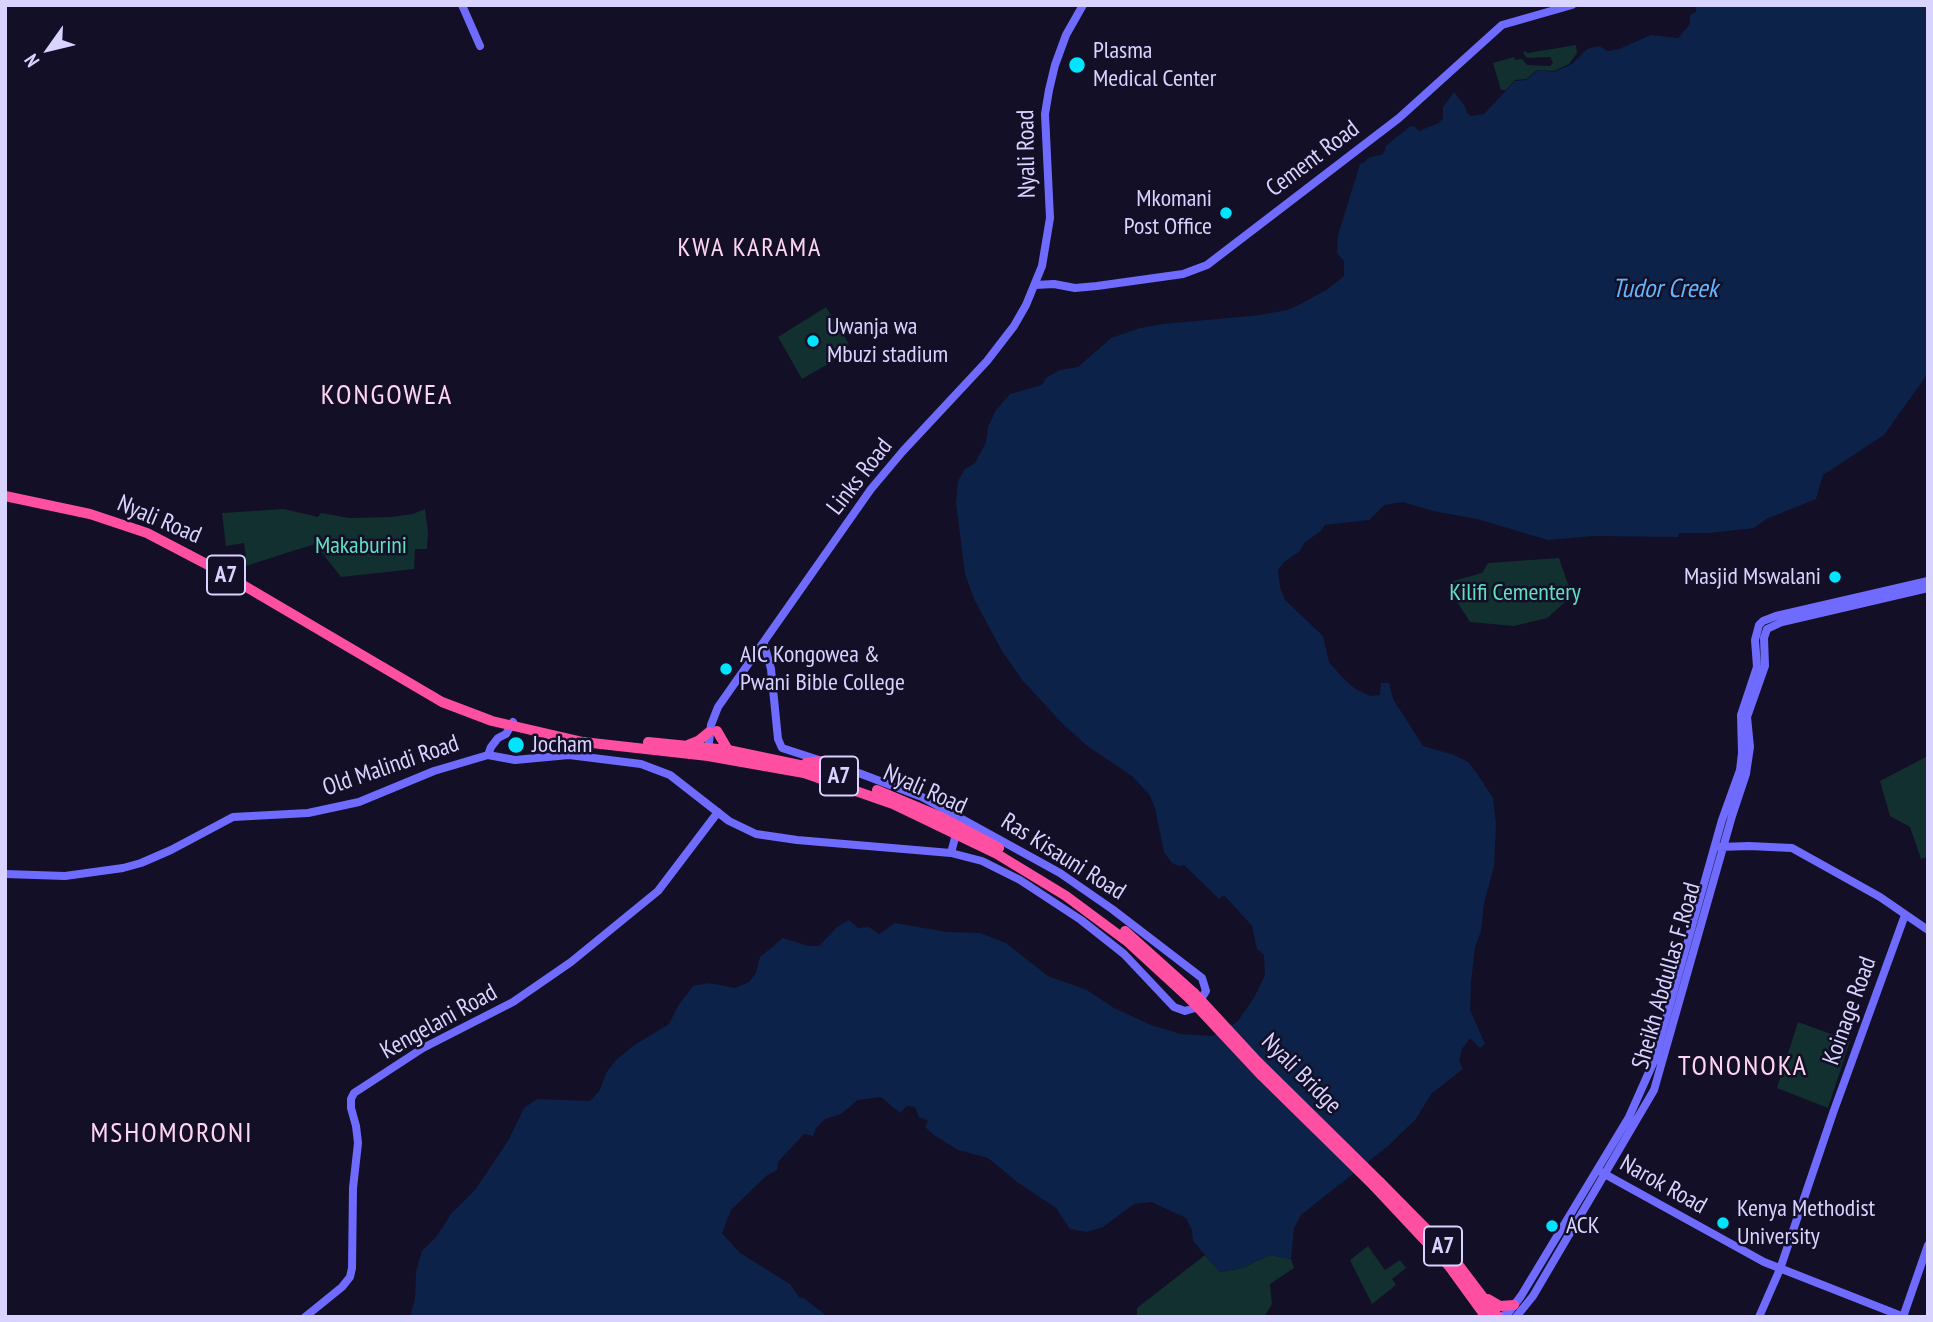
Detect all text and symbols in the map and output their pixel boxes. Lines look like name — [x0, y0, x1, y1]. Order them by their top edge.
north arrow — [14, 14, 84, 84]
place label: Plasma Medical Center — [1093, 37, 1216, 93]
text: N — [19, 50, 44, 72]
marker: Plasma Medical Center — [1067, 55, 1087, 75]
street label: Nyali Road — [1012, 110, 1042, 198]
street label: Cement Road — [1261, 115, 1365, 203]
place label: Mkomani Post Office — [1124, 185, 1212, 241]
marker: Mkomani Post Office — [1218, 205, 1234, 221]
district label: KWA KARAMA — [679, 233, 821, 265]
water label: Tudor Creek — [1612, 274, 1718, 306]
place label: Uwanja wa Mbuzi stadium — [827, 313, 948, 369]
marker: Uwanja wa Mbuzi stadium — [805, 333, 821, 349]
district label: KONGOWEA — [322, 379, 452, 413]
street label: Links Road — [821, 433, 899, 521]
street label: Nyali Road — [113, 489, 205, 551]
park label: Makaburini — [315, 532, 407, 560]
road number: A7 — [207, 555, 245, 594]
place label: Masjid Mswalani — [1684, 563, 1821, 591]
marker: Masjid Mswalani — [1827, 569, 1843, 585]
park label: Kilifi Cementery — [1449, 579, 1581, 607]
place label: AIC Kongowea & Pwani Bible College — [740, 641, 905, 697]
marker: AIC Kongowea & Pwani Bible College — [718, 661, 734, 677]
street label: Old Malindi Road — [319, 729, 463, 803]
place label: Jocham — [532, 731, 592, 759]
marker: Jocham — [506, 735, 526, 755]
road number: A7 — [820, 756, 858, 796]
street label: Nyali Road — [879, 759, 971, 821]
street label: Ras Kisauni Road — [995, 807, 1131, 907]
street label: Sheikh Abdullas F.Road — [1627, 879, 1707, 1073]
street label: Koinage Road — [1817, 953, 1883, 1069]
street label: Kengelani Road — [376, 978, 502, 1066]
street label: Nyali Bridge — [1255, 1028, 1347, 1120]
district label: TONONOKA — [1679, 1050, 1807, 1084]
district label: MSHOMORONI — [92, 1117, 252, 1151]
street label: Narok Road — [1615, 1149, 1711, 1221]
place label: Kenya Methodist University — [1737, 1195, 1875, 1251]
place label: ACK — [1566, 1212, 1600, 1240]
marker: Kenya Methodist University — [1715, 1215, 1731, 1231]
marker: ACK — [1544, 1218, 1560, 1234]
road number: A7 — [1424, 1226, 1462, 1266]

